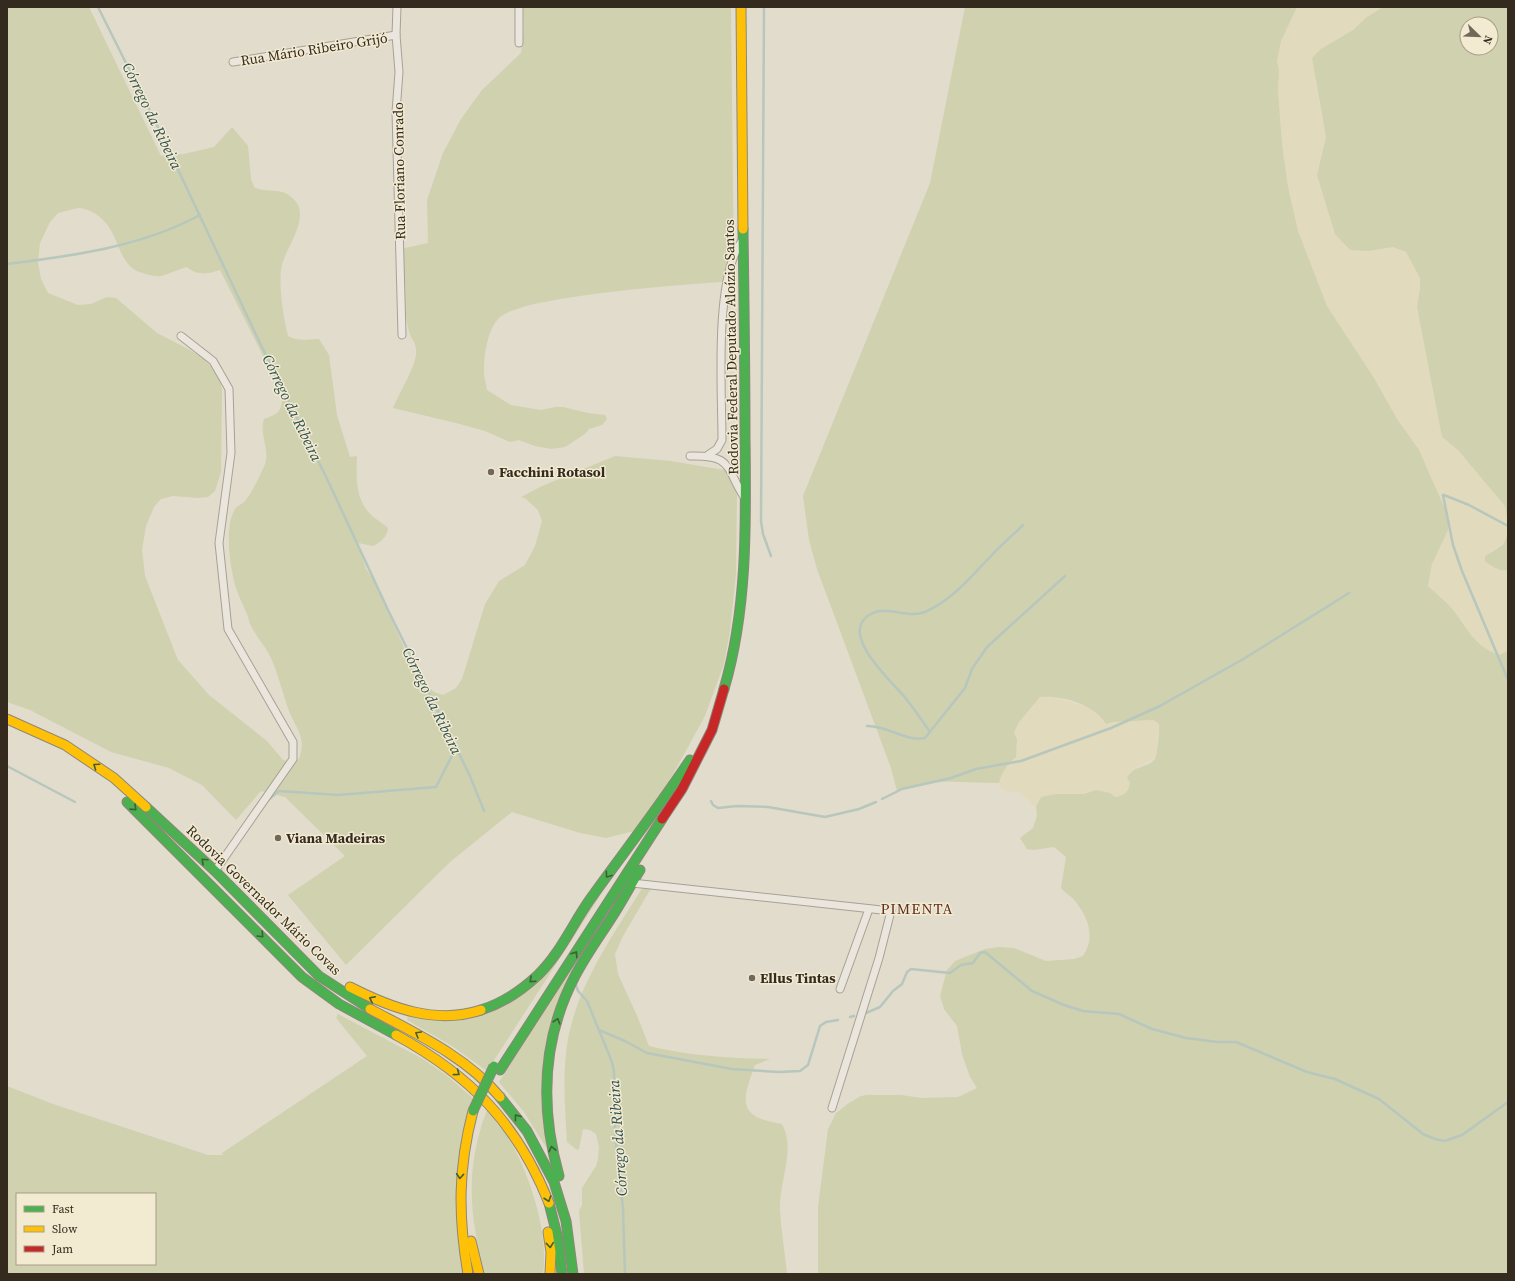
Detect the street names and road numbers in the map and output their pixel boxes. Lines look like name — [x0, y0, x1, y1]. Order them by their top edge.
street label: Rua Mário Ribeiro Grijó — [239, 27, 389, 70]
street label: Rua Floriano Conrado — [388, 102, 410, 240]
street label: Rodovia Federal Deputado Aloízio Santos — [719, 219, 743, 475]
street label: Rodovia Governador Mário Covas — [182, 820, 346, 980]

